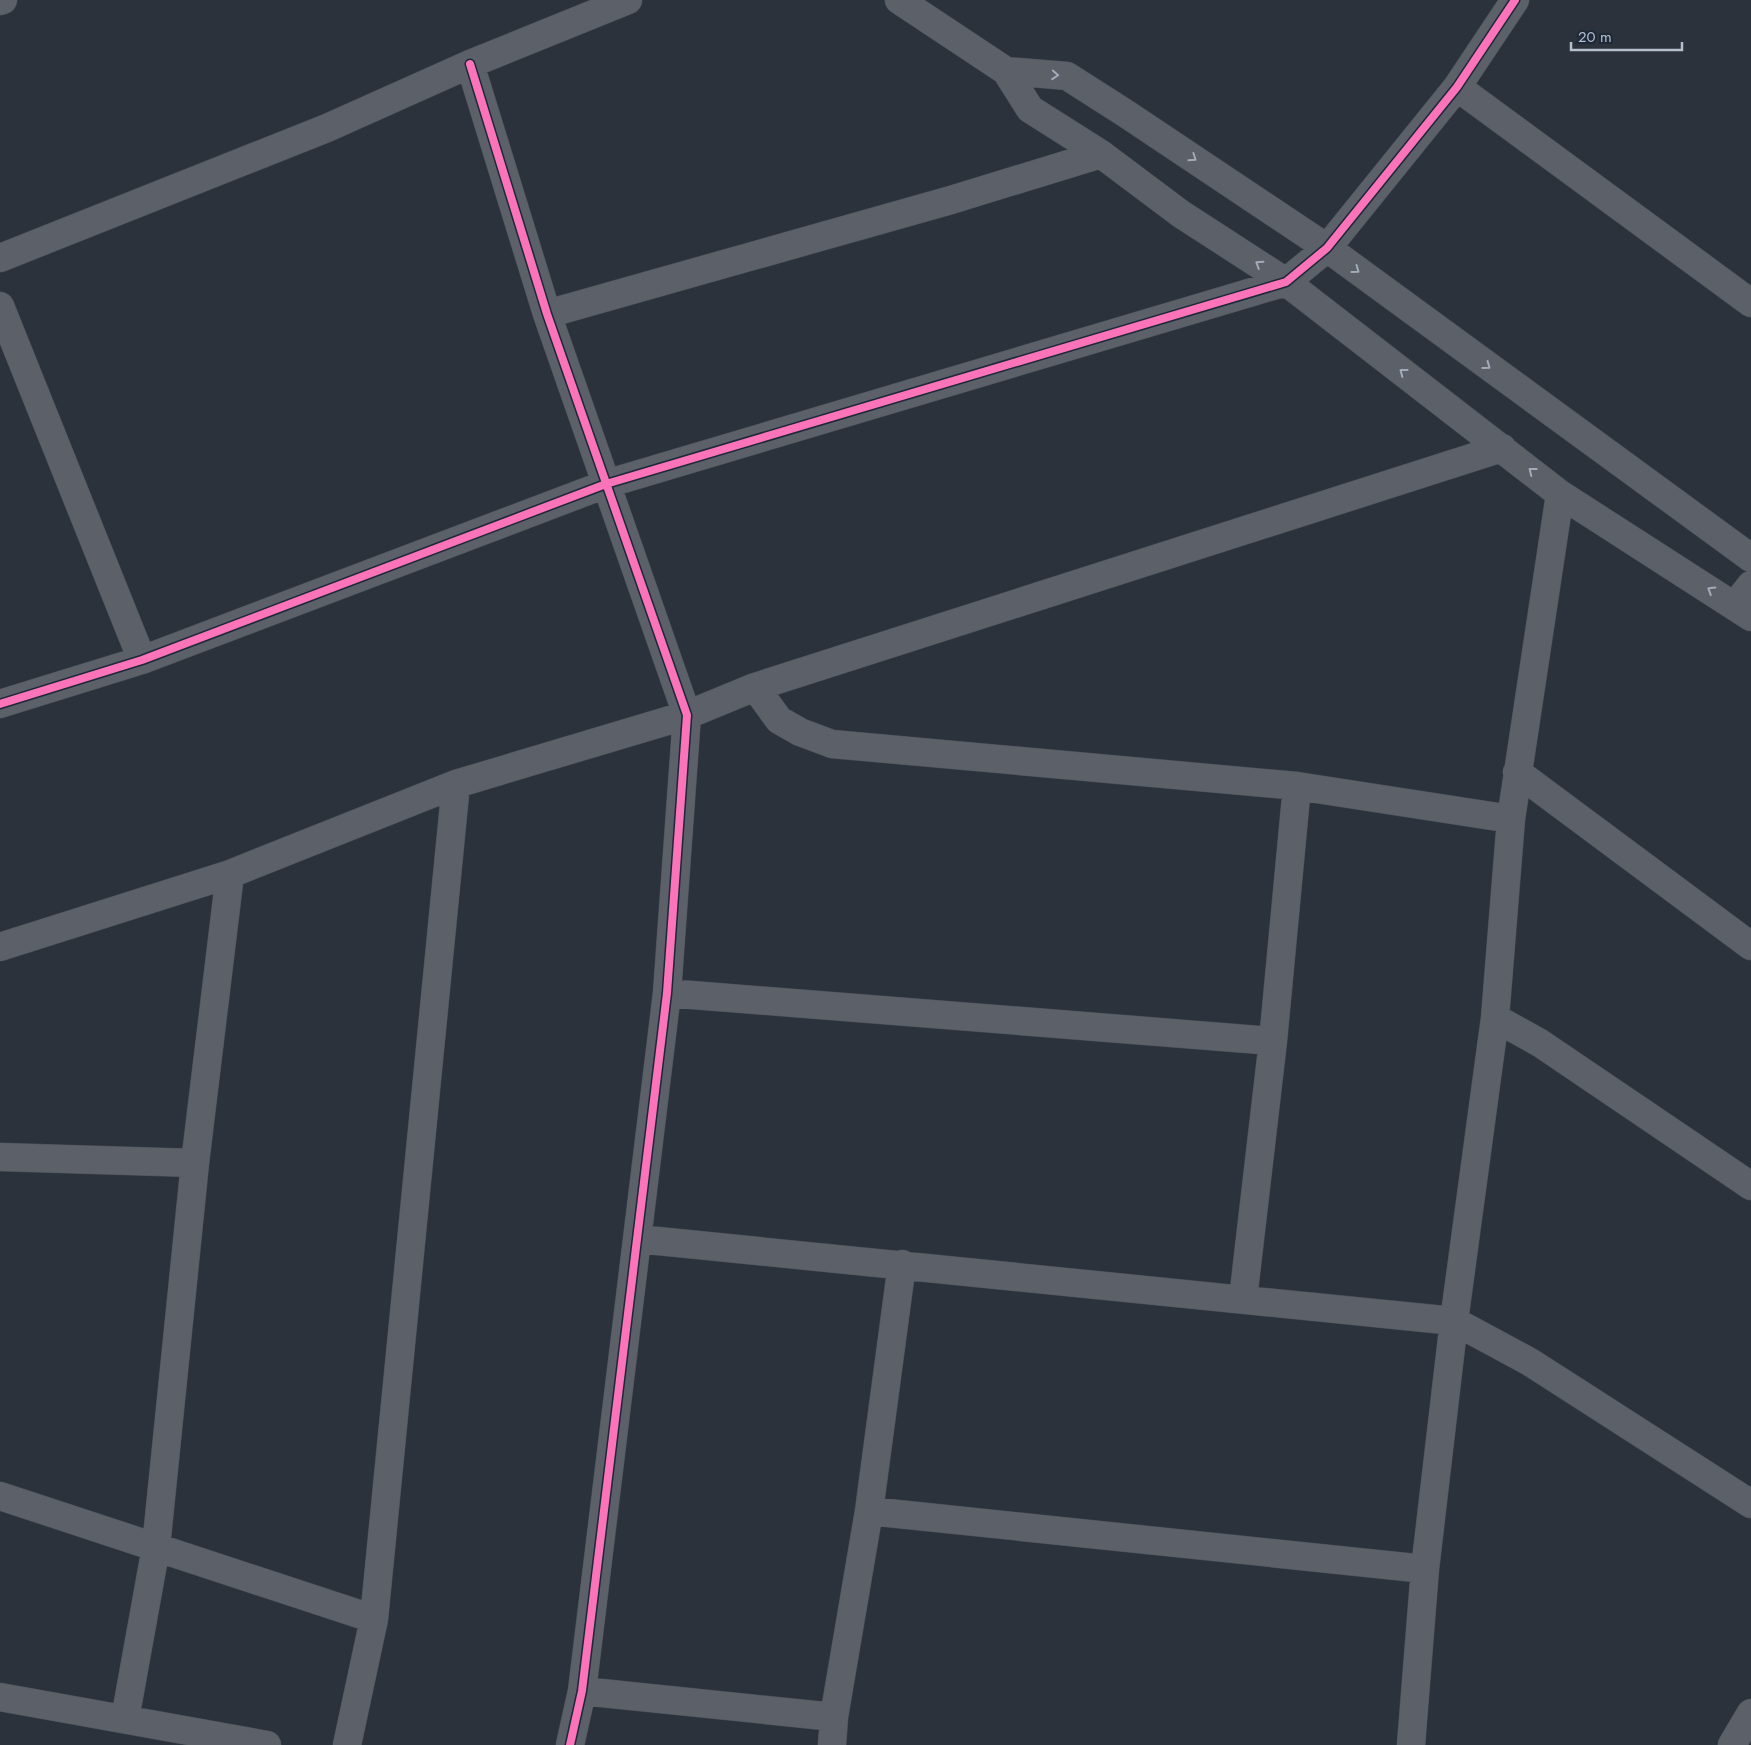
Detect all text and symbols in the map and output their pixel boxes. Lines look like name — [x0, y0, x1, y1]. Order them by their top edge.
scale bar — [1571, 20, 1682, 52]
text: 20 m — [1578, 26, 1612, 48]
one-way arrow — [1051, 69, 1059, 80]
one-way arrow — [1187, 152, 1197, 161]
one-way arrow — [1255, 261, 1264, 271]
one-way arrow — [1350, 264, 1359, 272]
one-way arrow — [1481, 360, 1490, 368]
one-way arrow — [1399, 369, 1409, 378]
one-way arrow — [1528, 468, 1537, 477]
one-way arrow — [1707, 586, 1716, 596]

